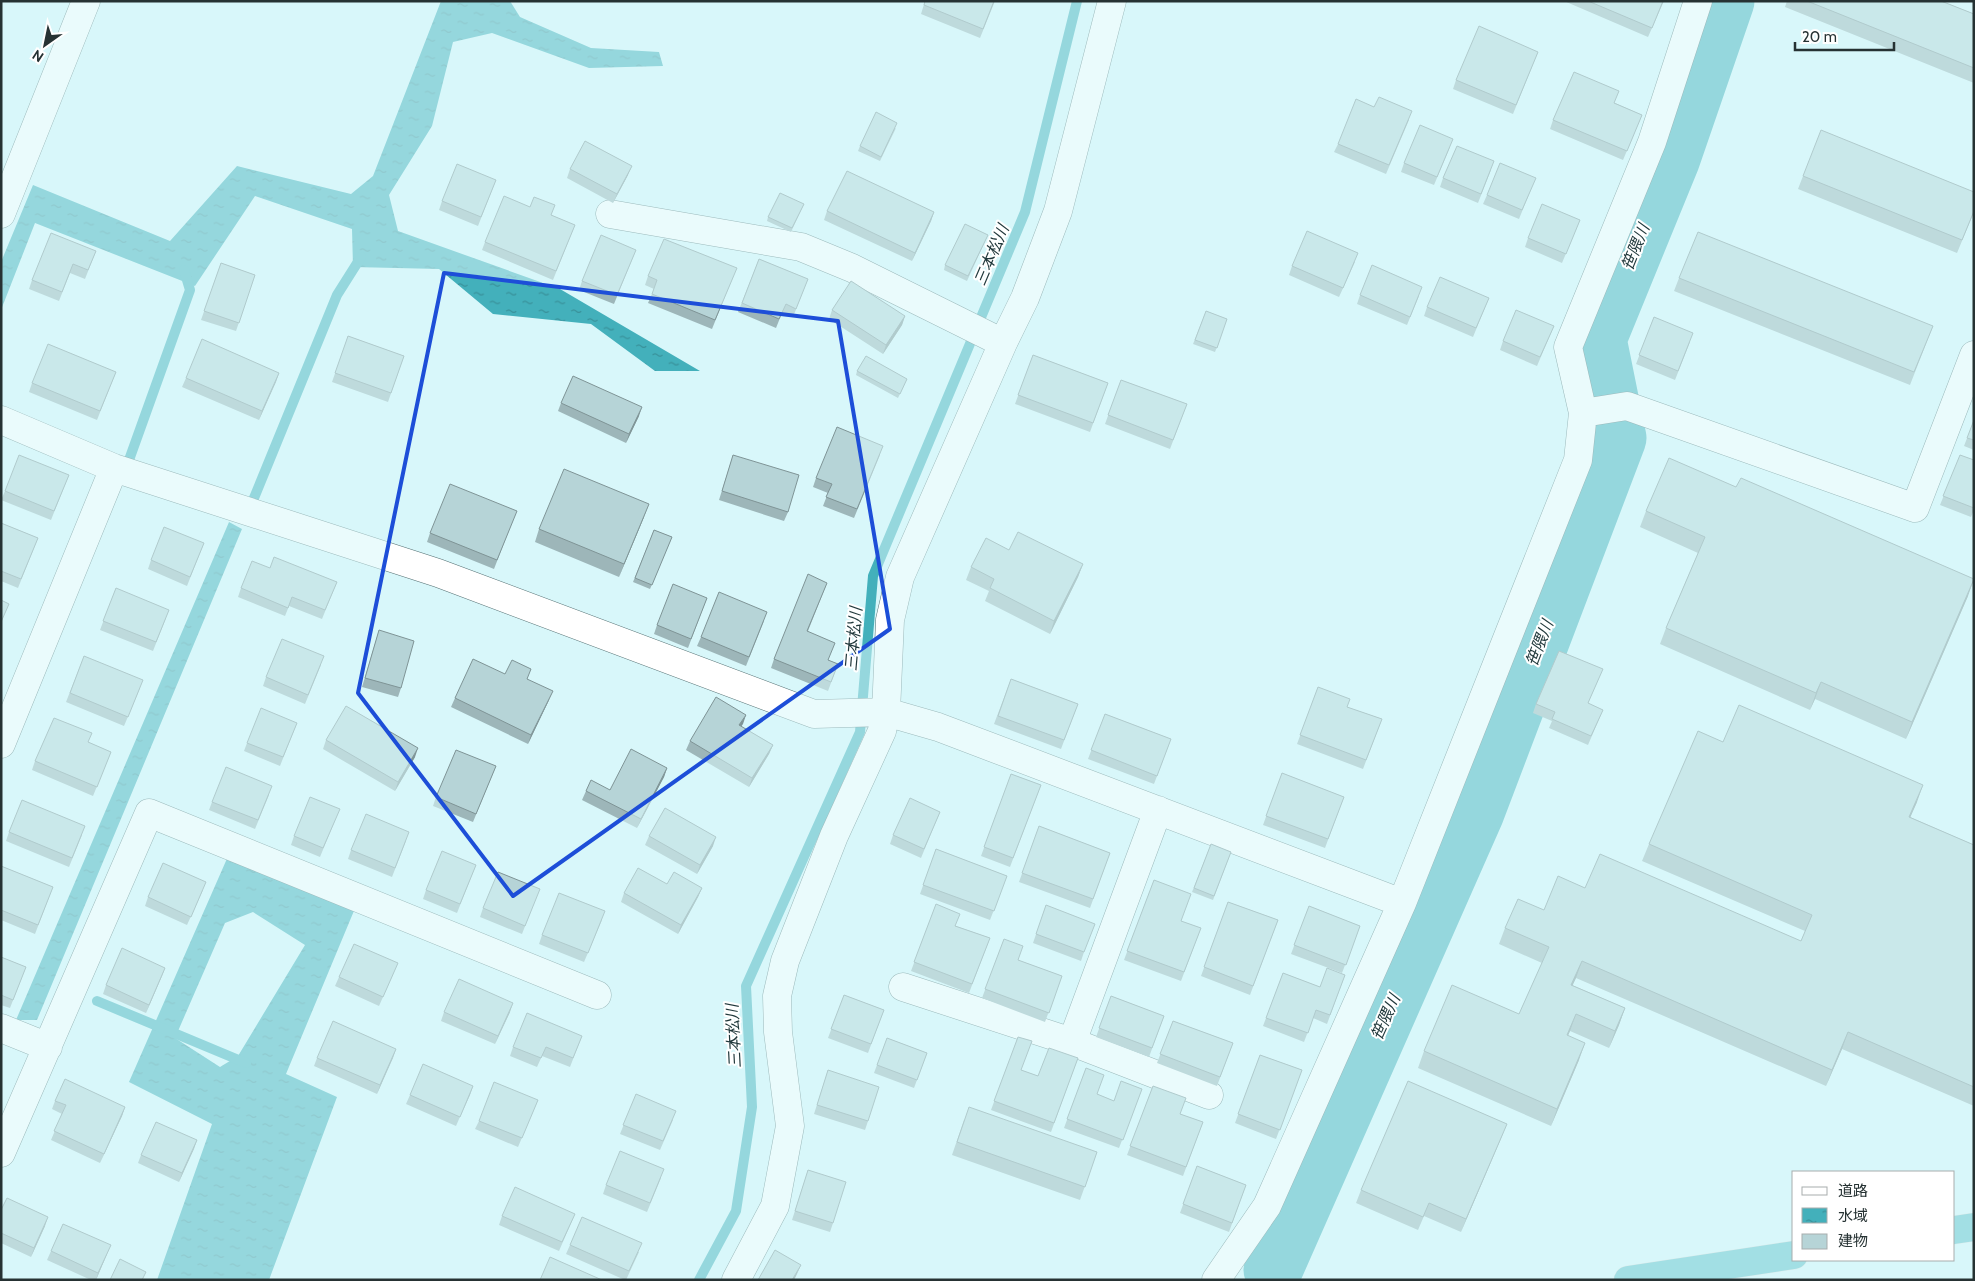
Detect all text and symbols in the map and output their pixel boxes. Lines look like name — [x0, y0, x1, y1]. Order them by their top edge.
north arrow — [20, 20, 70, 70]
scale bar — [1795, 20, 1894, 52]
text: 20 m — [1802, 28, 1837, 46]
text: N — [29, 46, 47, 66]
water label: 三本松川 — [970, 220, 1013, 288]
water label: 笹隈川 — [1618, 220, 1654, 273]
water label: 三本松川 — [841, 604, 866, 672]
water label: 笹隈川 — [1522, 616, 1558, 669]
water label: 笹隈川 — [1367, 990, 1405, 1043]
water label: 三本松川 — [722, 1002, 745, 1068]
legend — [1792, 1171, 1955, 1261]
text: 道路 — [1838, 1182, 1868, 1200]
text: 水域 — [1838, 1207, 1868, 1225]
text: 建物 — [1838, 1232, 1868, 1250]

